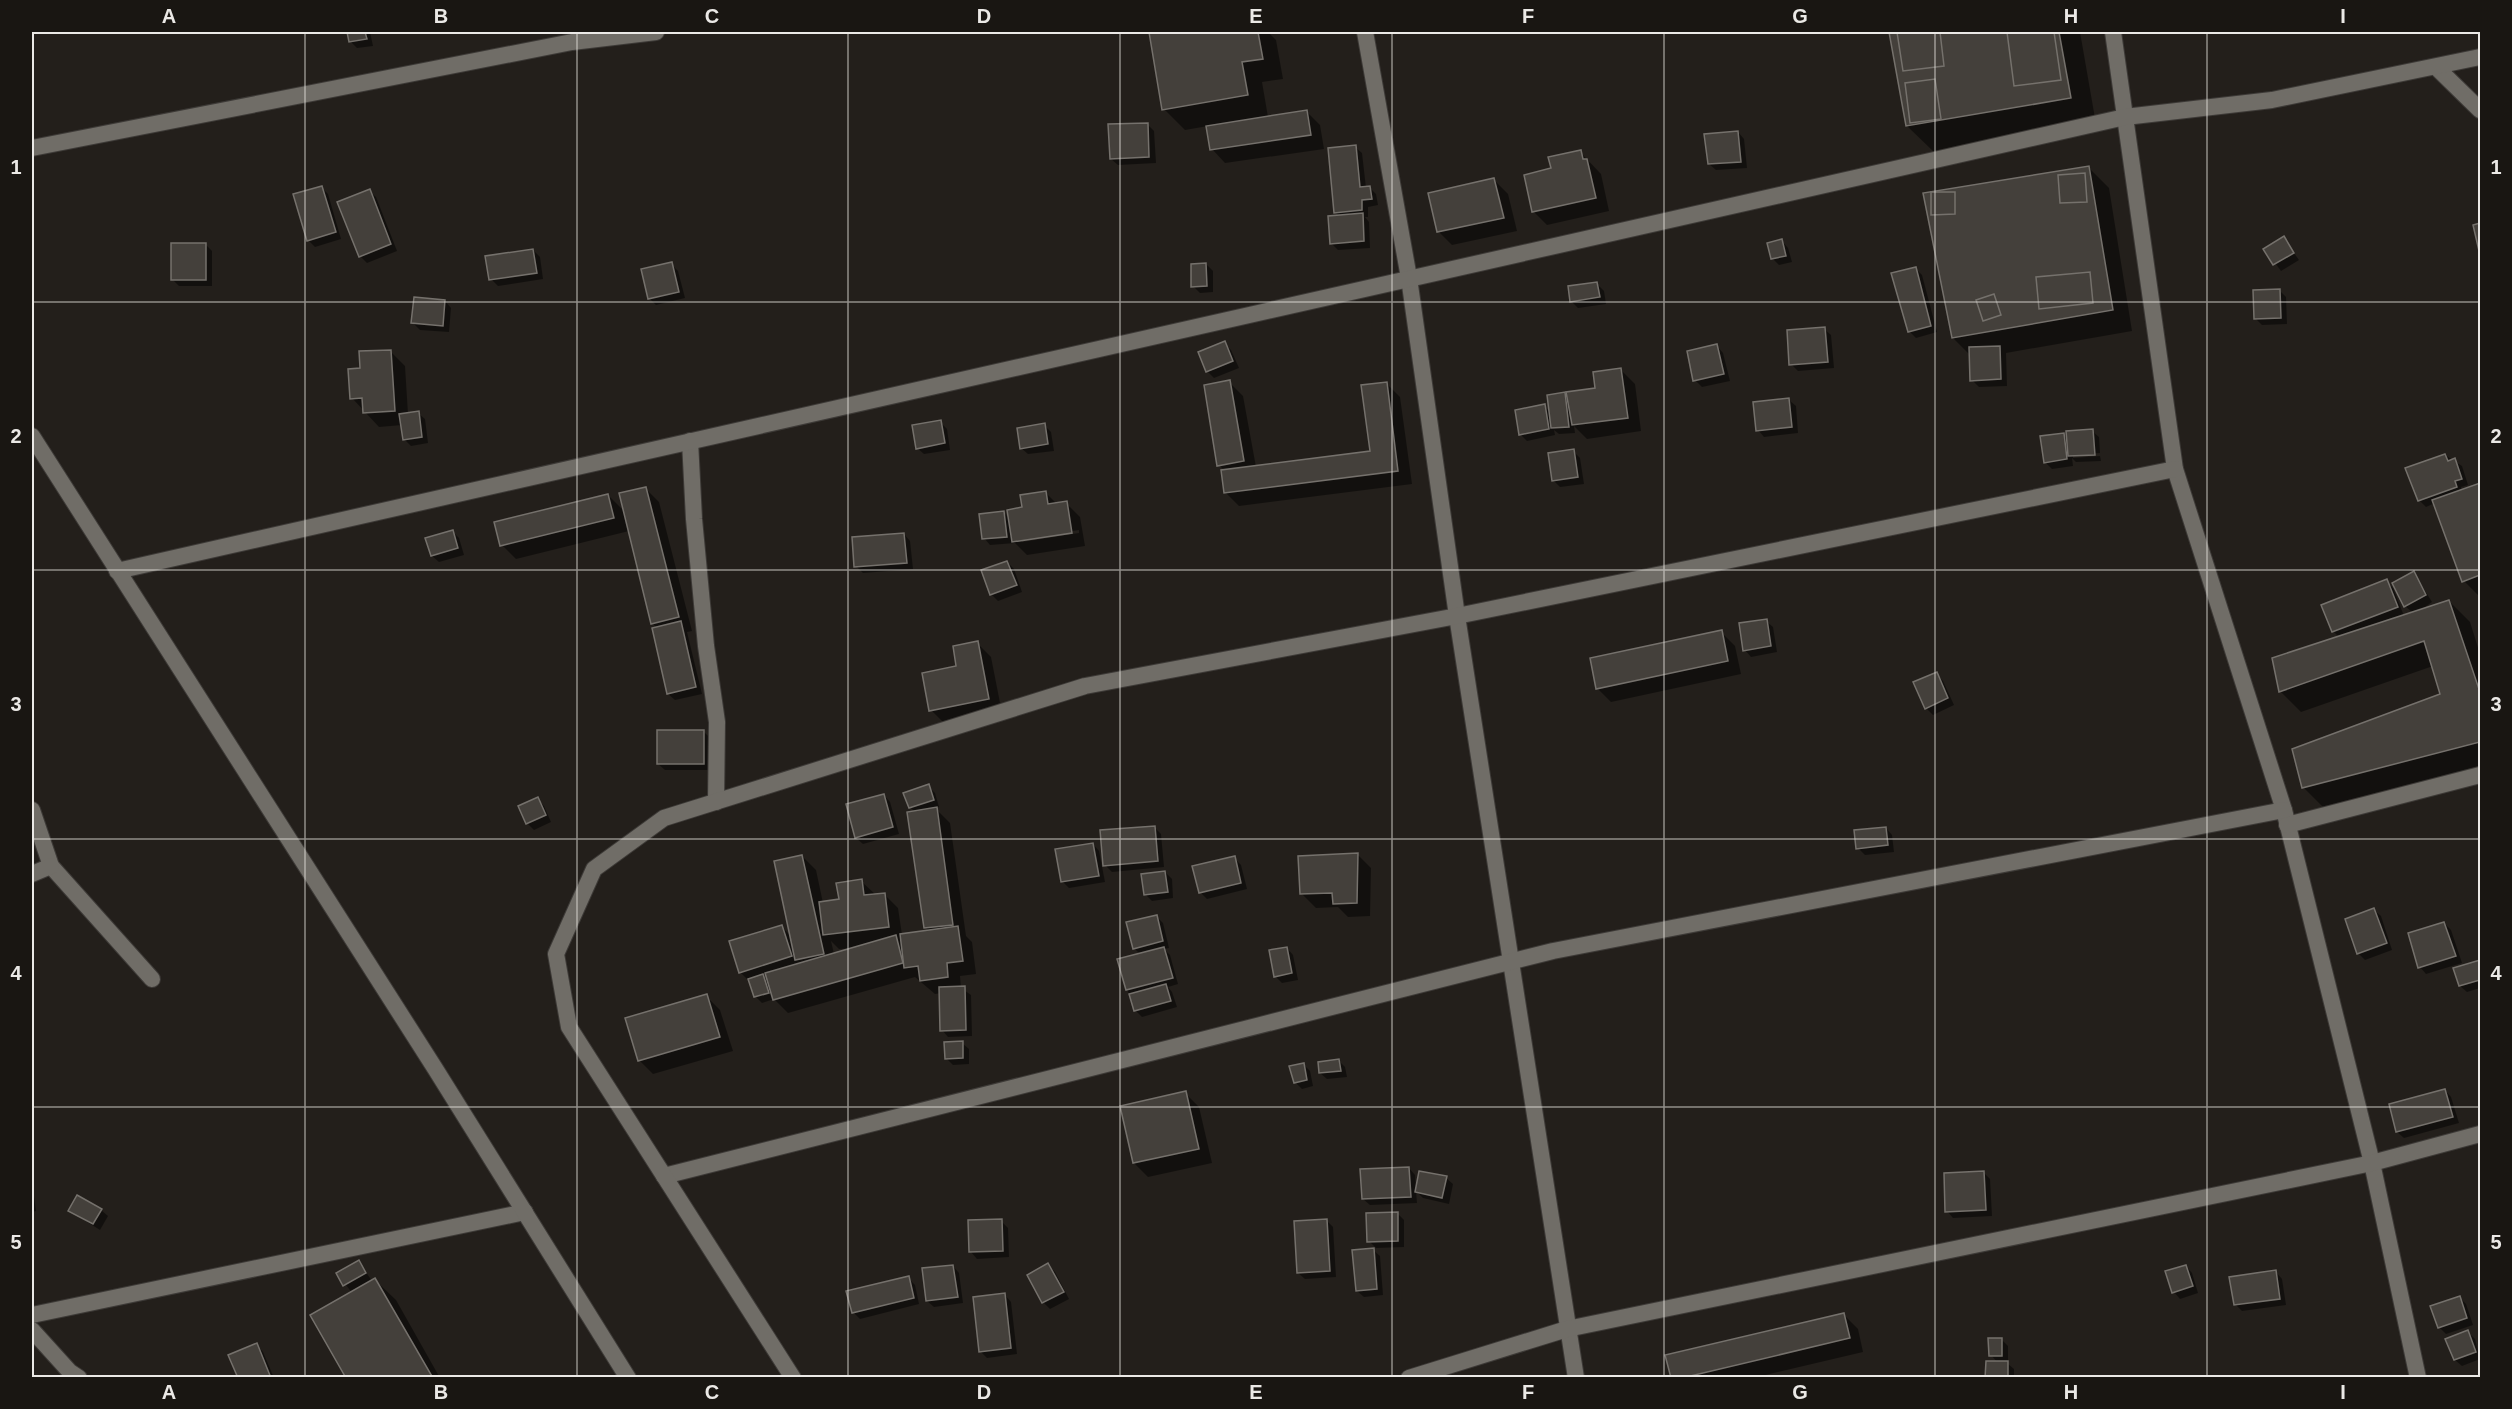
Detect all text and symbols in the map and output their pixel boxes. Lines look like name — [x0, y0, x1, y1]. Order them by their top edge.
text: A — [162, 5, 176, 27]
text: B — [434, 5, 448, 27]
text: C — [705, 5, 719, 27]
text: D — [977, 5, 991, 27]
text: E — [1249, 5, 1263, 27]
text: F — [1522, 5, 1534, 27]
text: G — [1792, 5, 1808, 27]
text: H — [2064, 5, 2078, 27]
text: I — [2340, 5, 2346, 27]
text: 1 — [10, 156, 22, 178]
text: 1 — [2490, 156, 2502, 178]
text: 2 — [10, 425, 22, 447]
text: 2 — [2490, 425, 2502, 447]
text: 3 — [10, 693, 22, 715]
text: 3 — [2490, 693, 2502, 715]
text: 4 — [10, 962, 22, 984]
text: 4 — [2490, 962, 2502, 984]
text: 5 — [10, 1231, 22, 1253]
text: 5 — [2490, 1231, 2502, 1253]
text: A — [162, 1381, 176, 1403]
text: B — [434, 1381, 448, 1403]
text: C — [705, 1381, 719, 1403]
text: D — [977, 1381, 991, 1403]
text: E — [1249, 1381, 1263, 1403]
text: F — [1522, 1381, 1534, 1403]
text: G — [1792, 1381, 1808, 1403]
text: H — [2064, 1381, 2078, 1403]
text: I — [2340, 1381, 2346, 1403]

